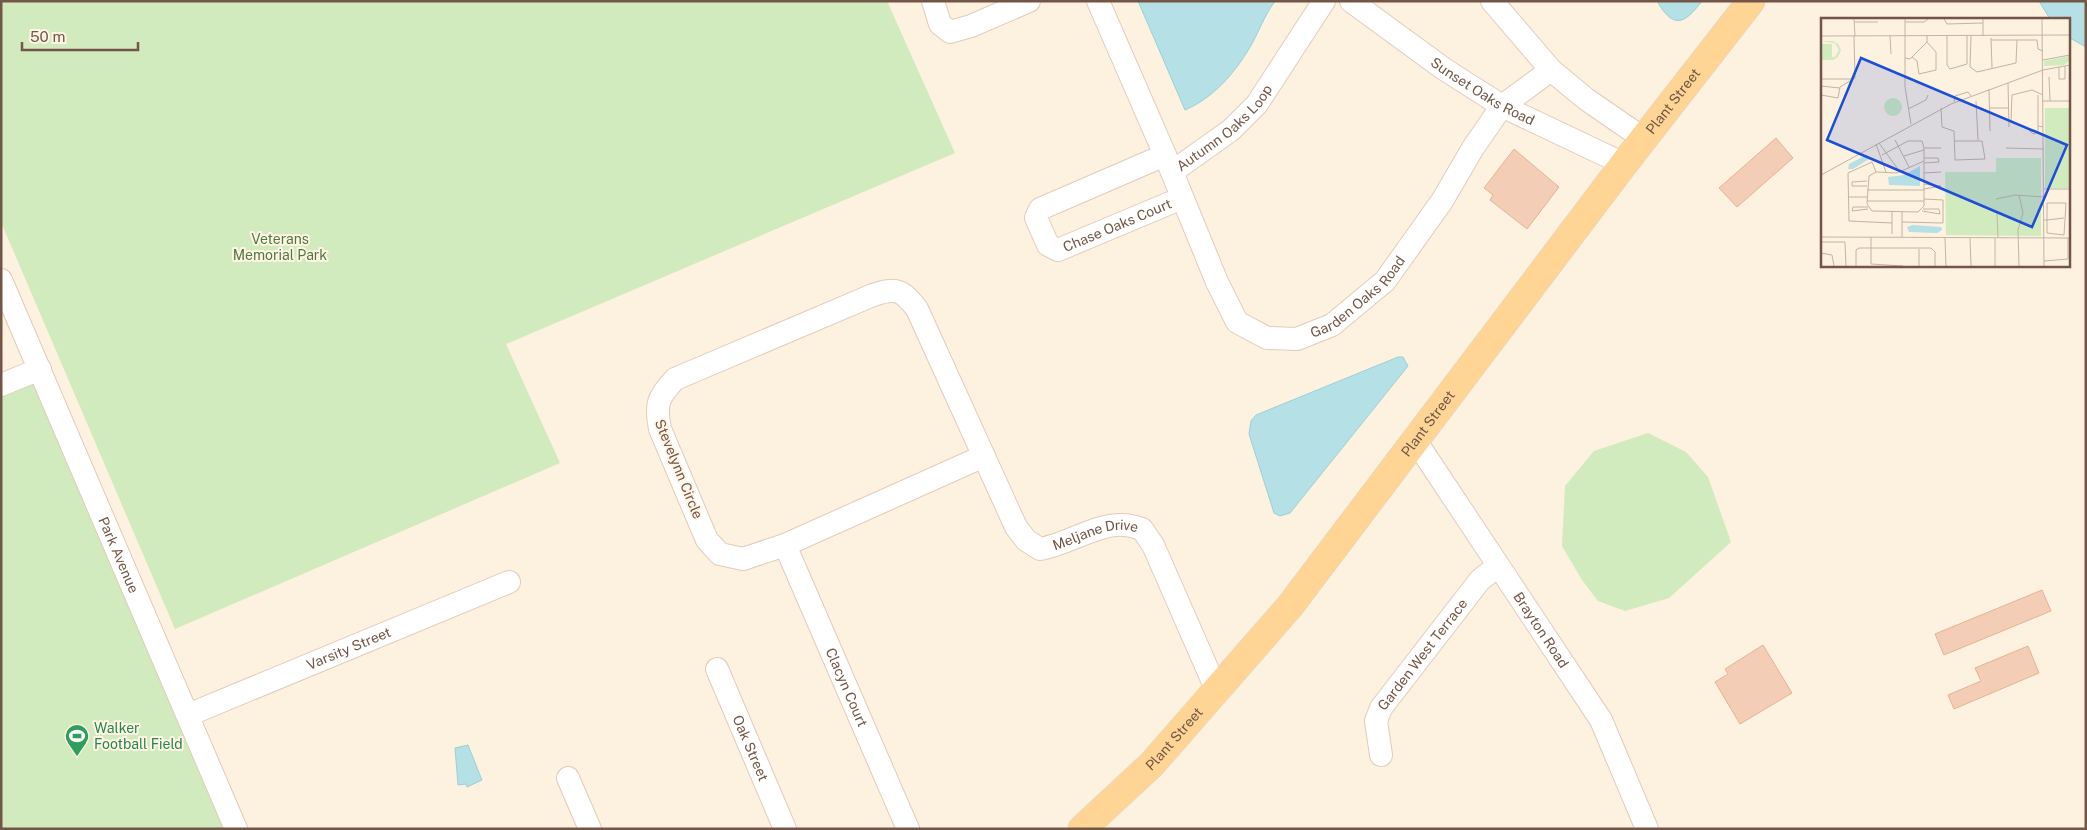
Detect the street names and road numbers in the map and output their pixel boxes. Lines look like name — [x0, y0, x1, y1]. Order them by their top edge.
street label: Sunset Oaks Road — [1428, 54, 1537, 128]
street label: Plant Street — [1643, 65, 1703, 137]
street label: Autumn Oaks Loop — [1173, 82, 1275, 174]
street label: Chase Oaks Court — [1061, 195, 1174, 255]
street label: Garden Oaks Road — [1308, 253, 1408, 341]
street label: Plant Street — [1398, 387, 1458, 460]
street label: Stevelynn Circle — [652, 417, 706, 521]
street label: Park Avenue — [95, 514, 142, 596]
street label: Meljane Drive — [1050, 517, 1140, 553]
street label: Brayton Road — [1510, 589, 1572, 671]
street label: Garden West Terrace — [1374, 596, 1471, 713]
street label: Varsity Street — [304, 624, 393, 673]
street label: Clacyn Court — [822, 645, 871, 729]
street label: Plant Street — [1142, 704, 1206, 774]
street label: Oak Street — [730, 713, 772, 784]

